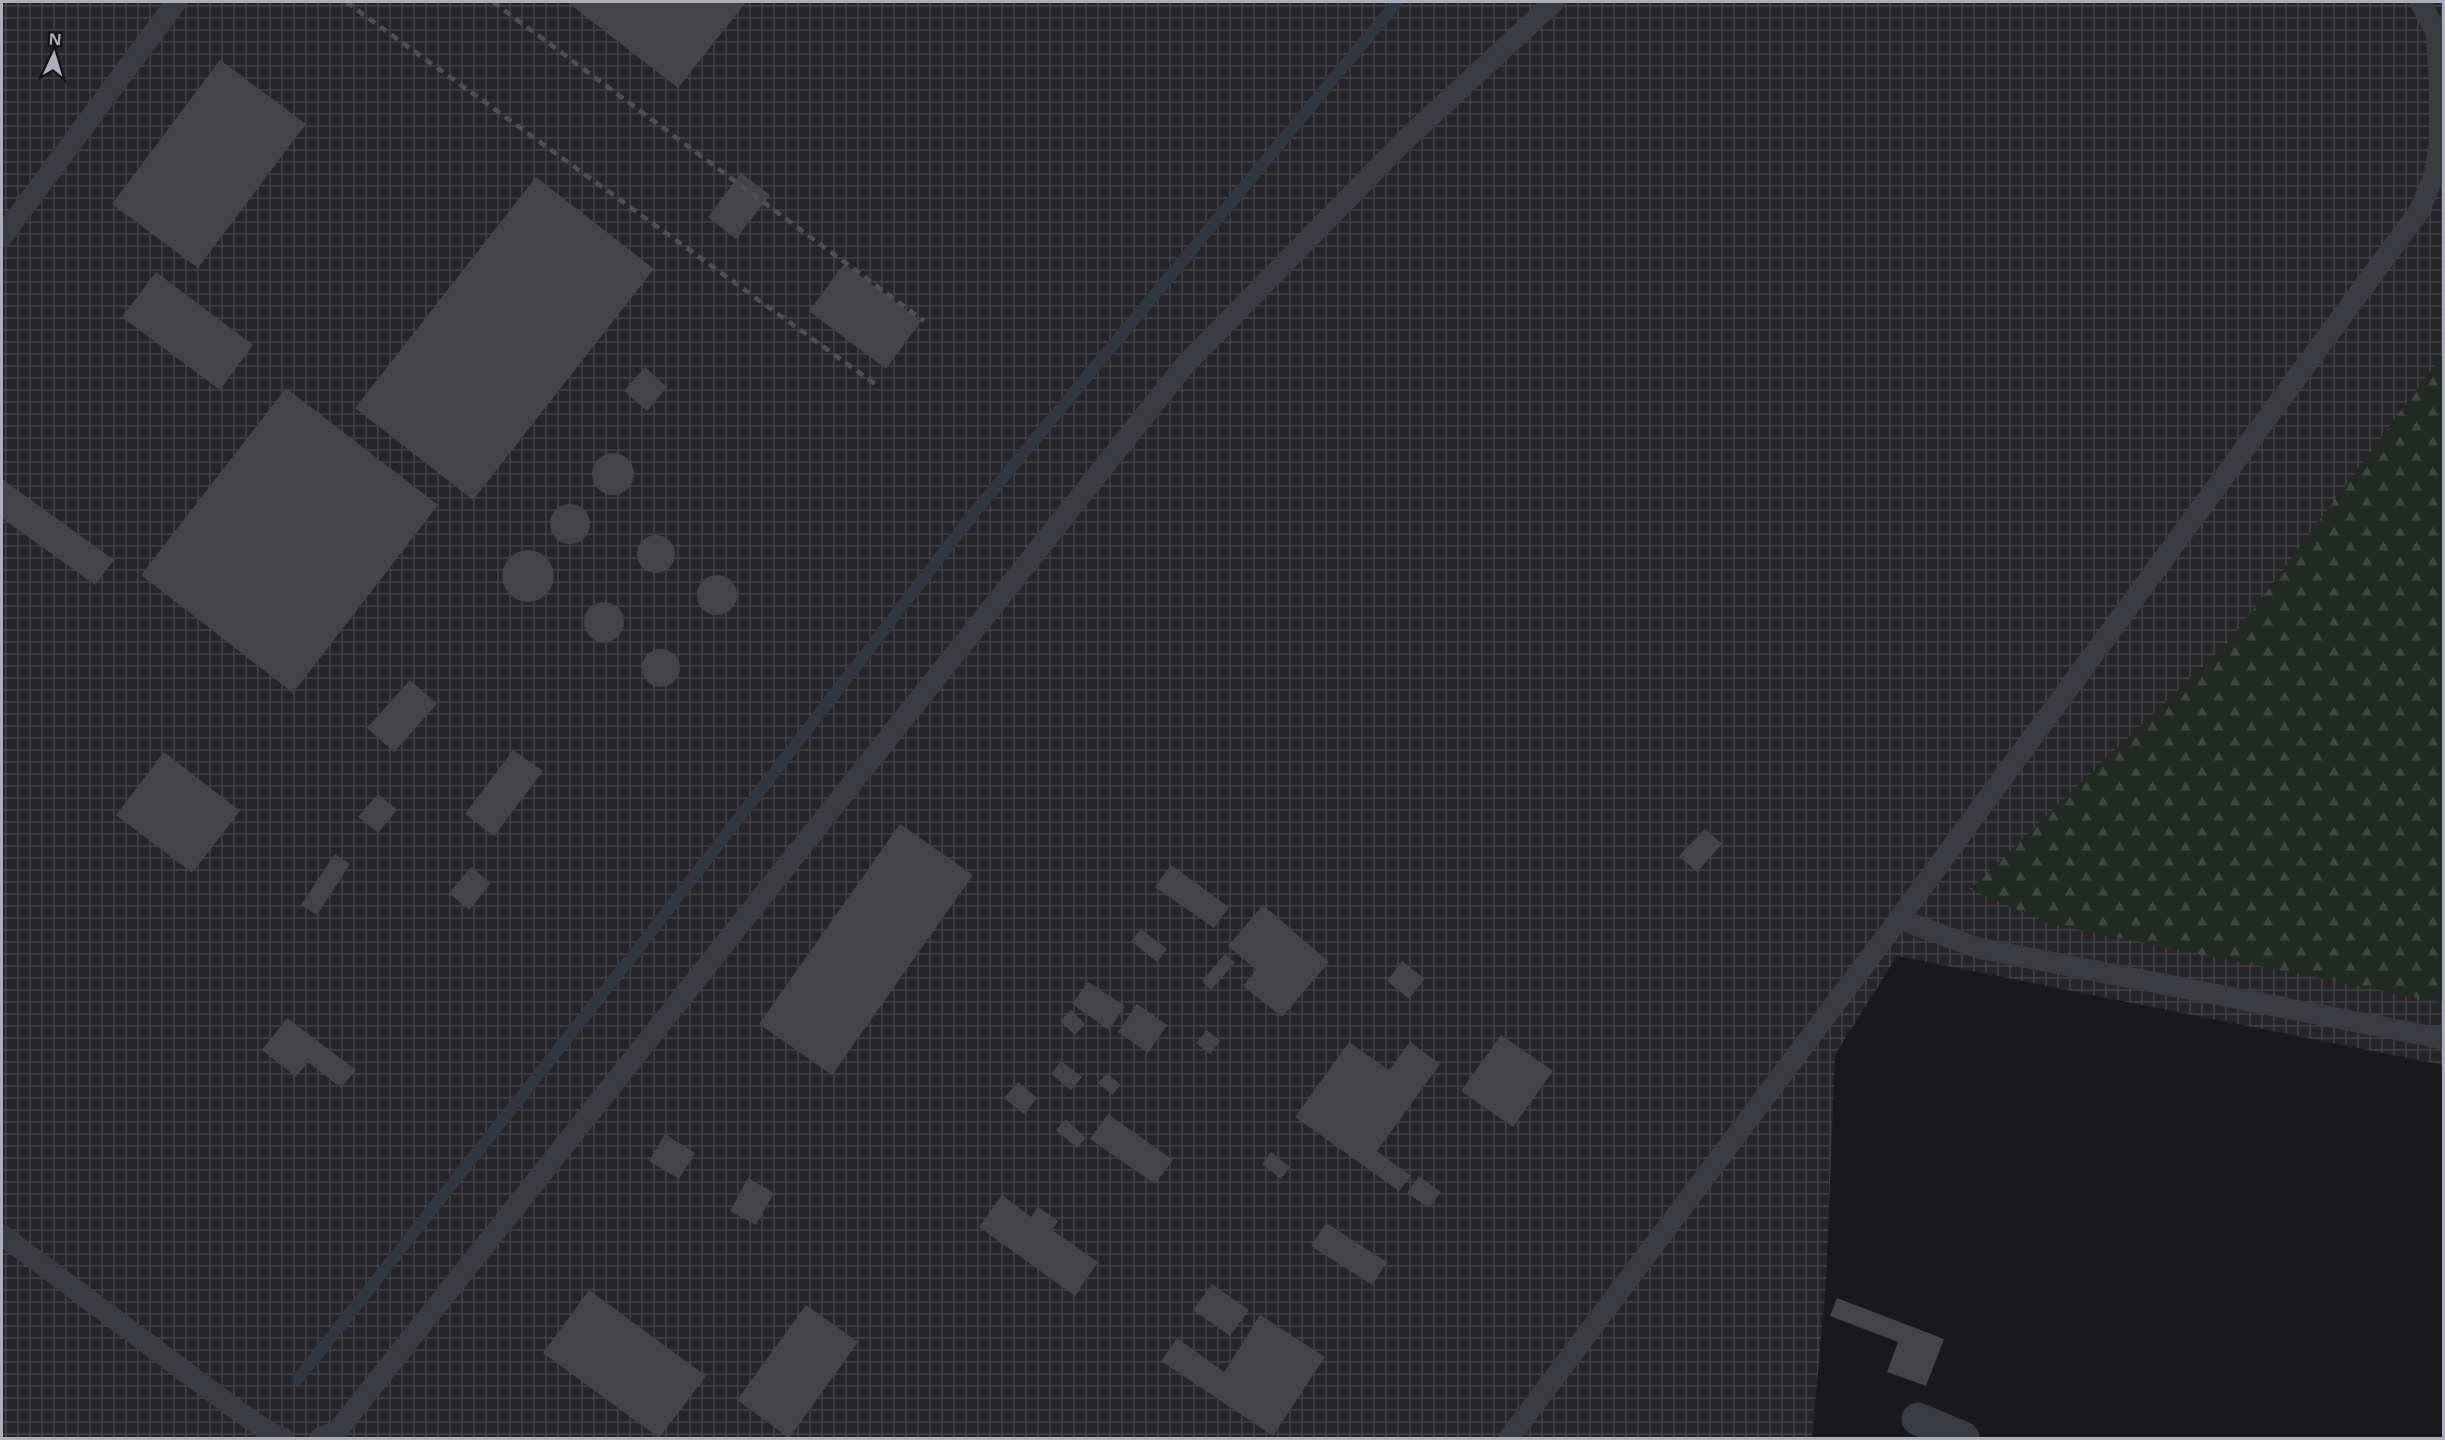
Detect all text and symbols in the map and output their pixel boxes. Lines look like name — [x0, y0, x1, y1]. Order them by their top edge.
north arrow — [24, 24, 84, 84]
text: N — [48, 28, 62, 50]

